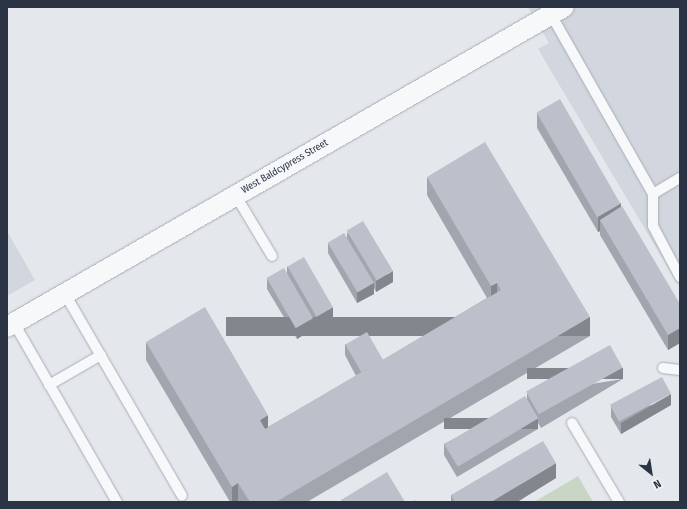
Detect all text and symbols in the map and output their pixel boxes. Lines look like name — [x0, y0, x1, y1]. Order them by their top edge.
street label: West Baldcypress Street — [240, 137, 330, 197]
north arrow — [631, 453, 671, 493]
text: N — [651, 477, 663, 491]

